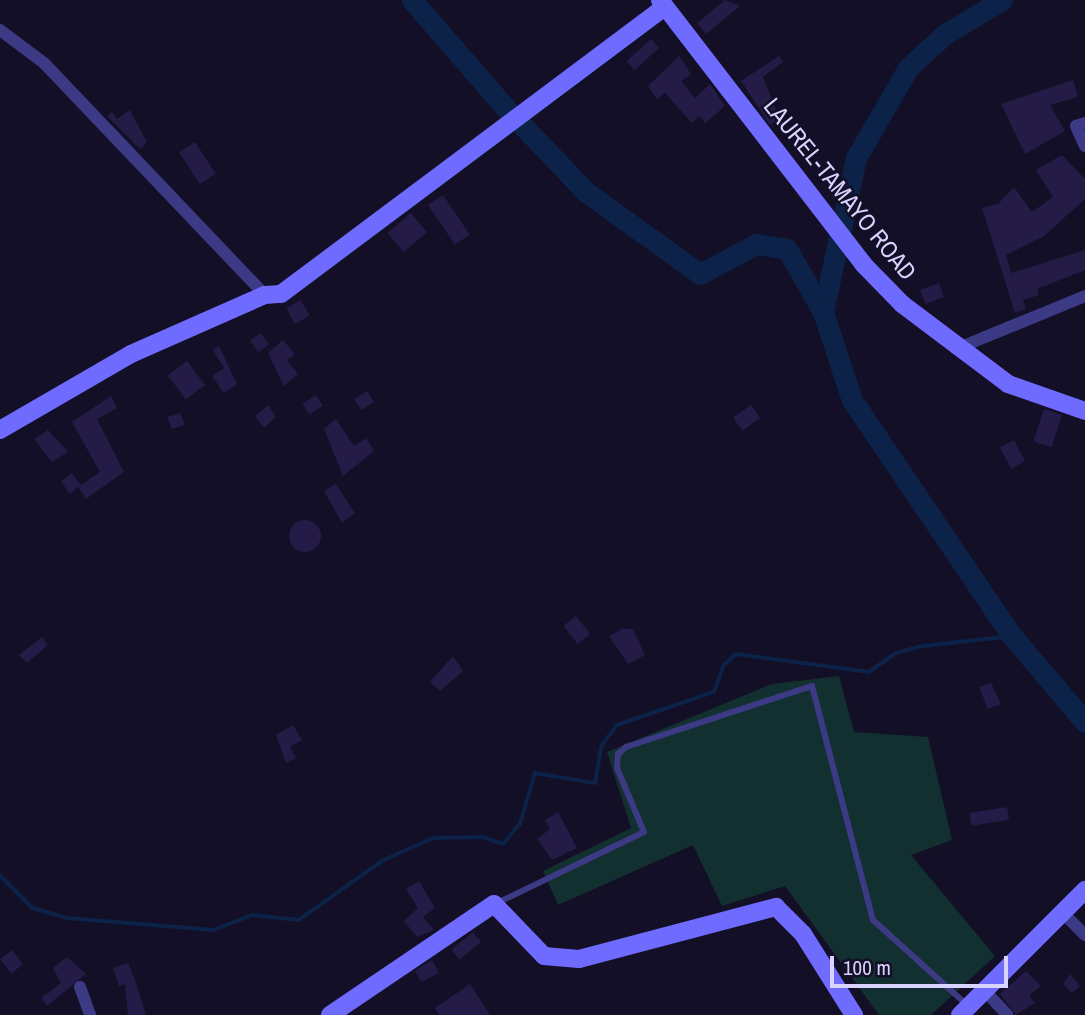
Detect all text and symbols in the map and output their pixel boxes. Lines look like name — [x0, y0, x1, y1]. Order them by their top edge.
street label: LAUREL-TAMAYO ROAD — [758, 92, 922, 286]
scale bar — [833, 942, 1012, 986]
text: 100 m — [843, 953, 891, 982]

